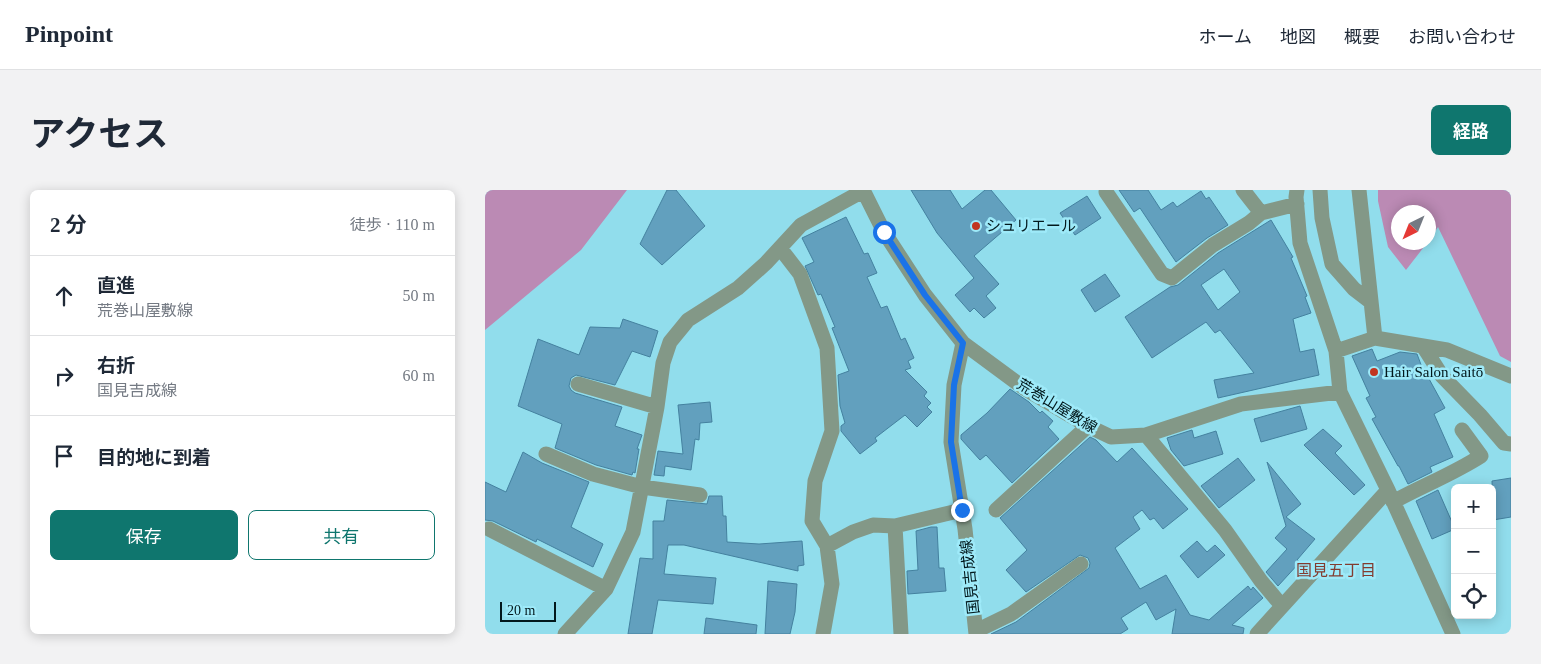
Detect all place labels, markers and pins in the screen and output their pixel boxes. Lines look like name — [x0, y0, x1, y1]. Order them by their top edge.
place label: シュリエール — [986, 218, 1076, 234]
marker: シュリエール — [970, 220, 982, 232]
place label: Hair Salon Saitō — [1384, 364, 1483, 380]
marker: Hair Salon Saitō — [1368, 366, 1380, 378]

